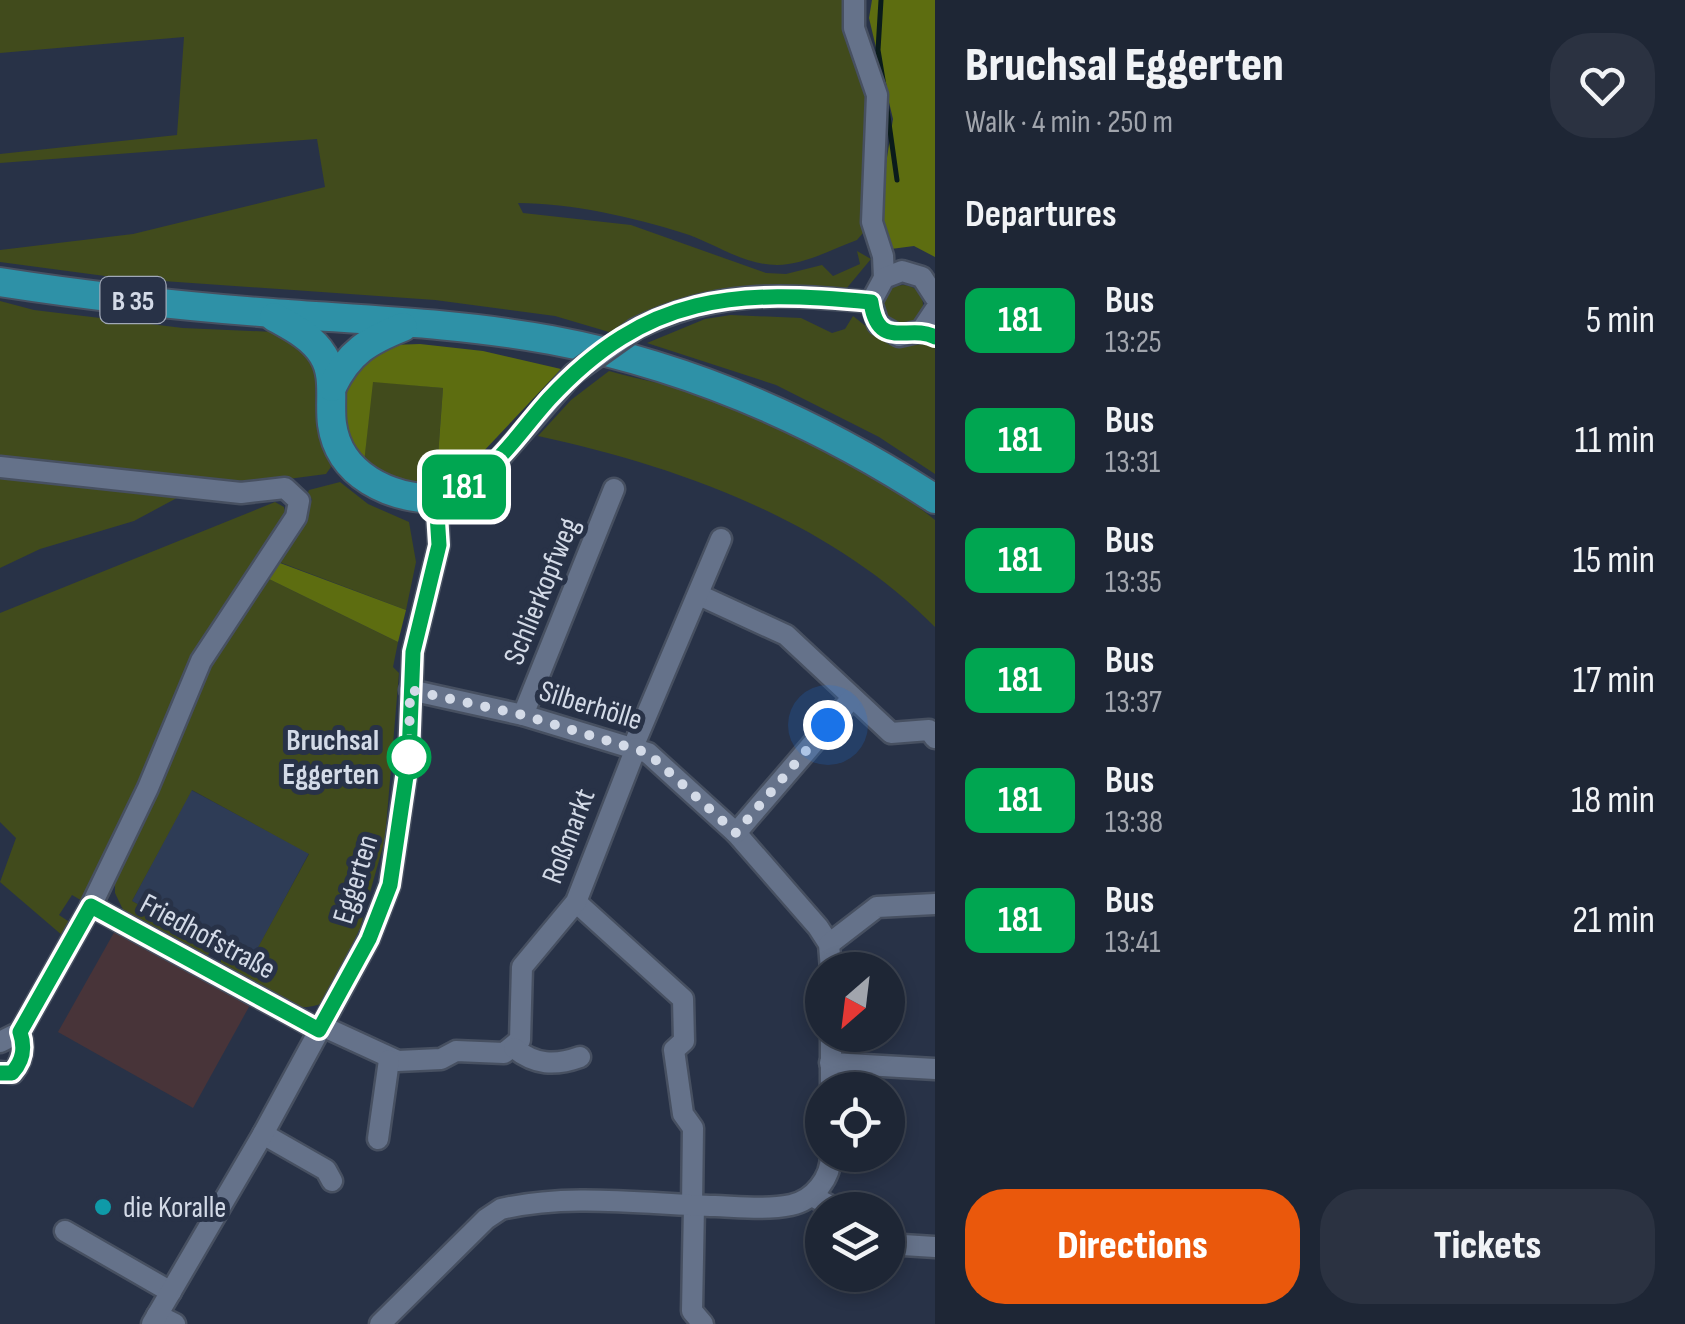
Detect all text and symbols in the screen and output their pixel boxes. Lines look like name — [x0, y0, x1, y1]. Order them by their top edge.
button: heart — [1550, 33, 1655, 138]
text: Bruchsal Eggerten — [965, 37, 1284, 94]
text: Walk · 4 min · 250 m — [965, 103, 1173, 142]
text: Departures — [965, 192, 1117, 237]
road number: B 35 — [100, 277, 166, 323]
text: Bus — [1105, 278, 1154, 323]
text: 5 min — [1586, 298, 1655, 343]
text: 181 — [998, 299, 1042, 342]
text: 13:25 — [1105, 323, 1162, 362]
text: Bus — [1105, 398, 1154, 443]
text: 11 min — [1575, 418, 1655, 463]
text: 181 — [998, 419, 1042, 462]
text: 13:31 — [1105, 443, 1160, 482]
line badge: 181 — [406, 454, 522, 520]
text: 181 — [442, 466, 486, 509]
street label: Schlierkopfweg — [496, 513, 588, 670]
text: Bus — [1105, 518, 1154, 563]
text: 15 min — [1573, 538, 1655, 583]
text: 181 — [998, 539, 1042, 582]
text: 13:35 — [1105, 563, 1162, 602]
text: Bus — [1105, 638, 1154, 683]
text: 17 min — [1573, 658, 1655, 703]
text: 181 — [998, 659, 1042, 702]
street label: Silberhölle — [535, 673, 646, 739]
text: 13:37 — [1105, 683, 1162, 722]
your location — [803, 700, 853, 750]
place label: Bruchsal Eggerten — [282, 723, 379, 793]
marker: Bruchsal Eggerten — [388, 736, 430, 778]
text: Bus — [1105, 758, 1154, 803]
text: 18 min — [1571, 778, 1655, 823]
text: 181 — [998, 779, 1042, 822]
street label: Roßmarkt — [534, 784, 603, 889]
text: 13:38 — [1105, 803, 1163, 842]
street label: Eggerten — [325, 831, 386, 928]
text: Bus — [1105, 878, 1154, 923]
street label: Friedhofstraße — [134, 886, 281, 988]
text: 21 min — [1572, 898, 1655, 943]
text: 181 — [998, 899, 1042, 942]
text: 13:41 — [1105, 923, 1160, 962]
north arrow — [805, 952, 905, 1052]
map controls — [805, 952, 905, 1292]
button: locate — [805, 1072, 905, 1172]
button: Directions — [965, 1189, 1300, 1304]
button: Tickets — [1320, 1189, 1655, 1304]
place label: die Koralle — [123, 1190, 226, 1226]
button: layers — [805, 1192, 905, 1292]
marker: die Koralle — [92, 1196, 114, 1218]

